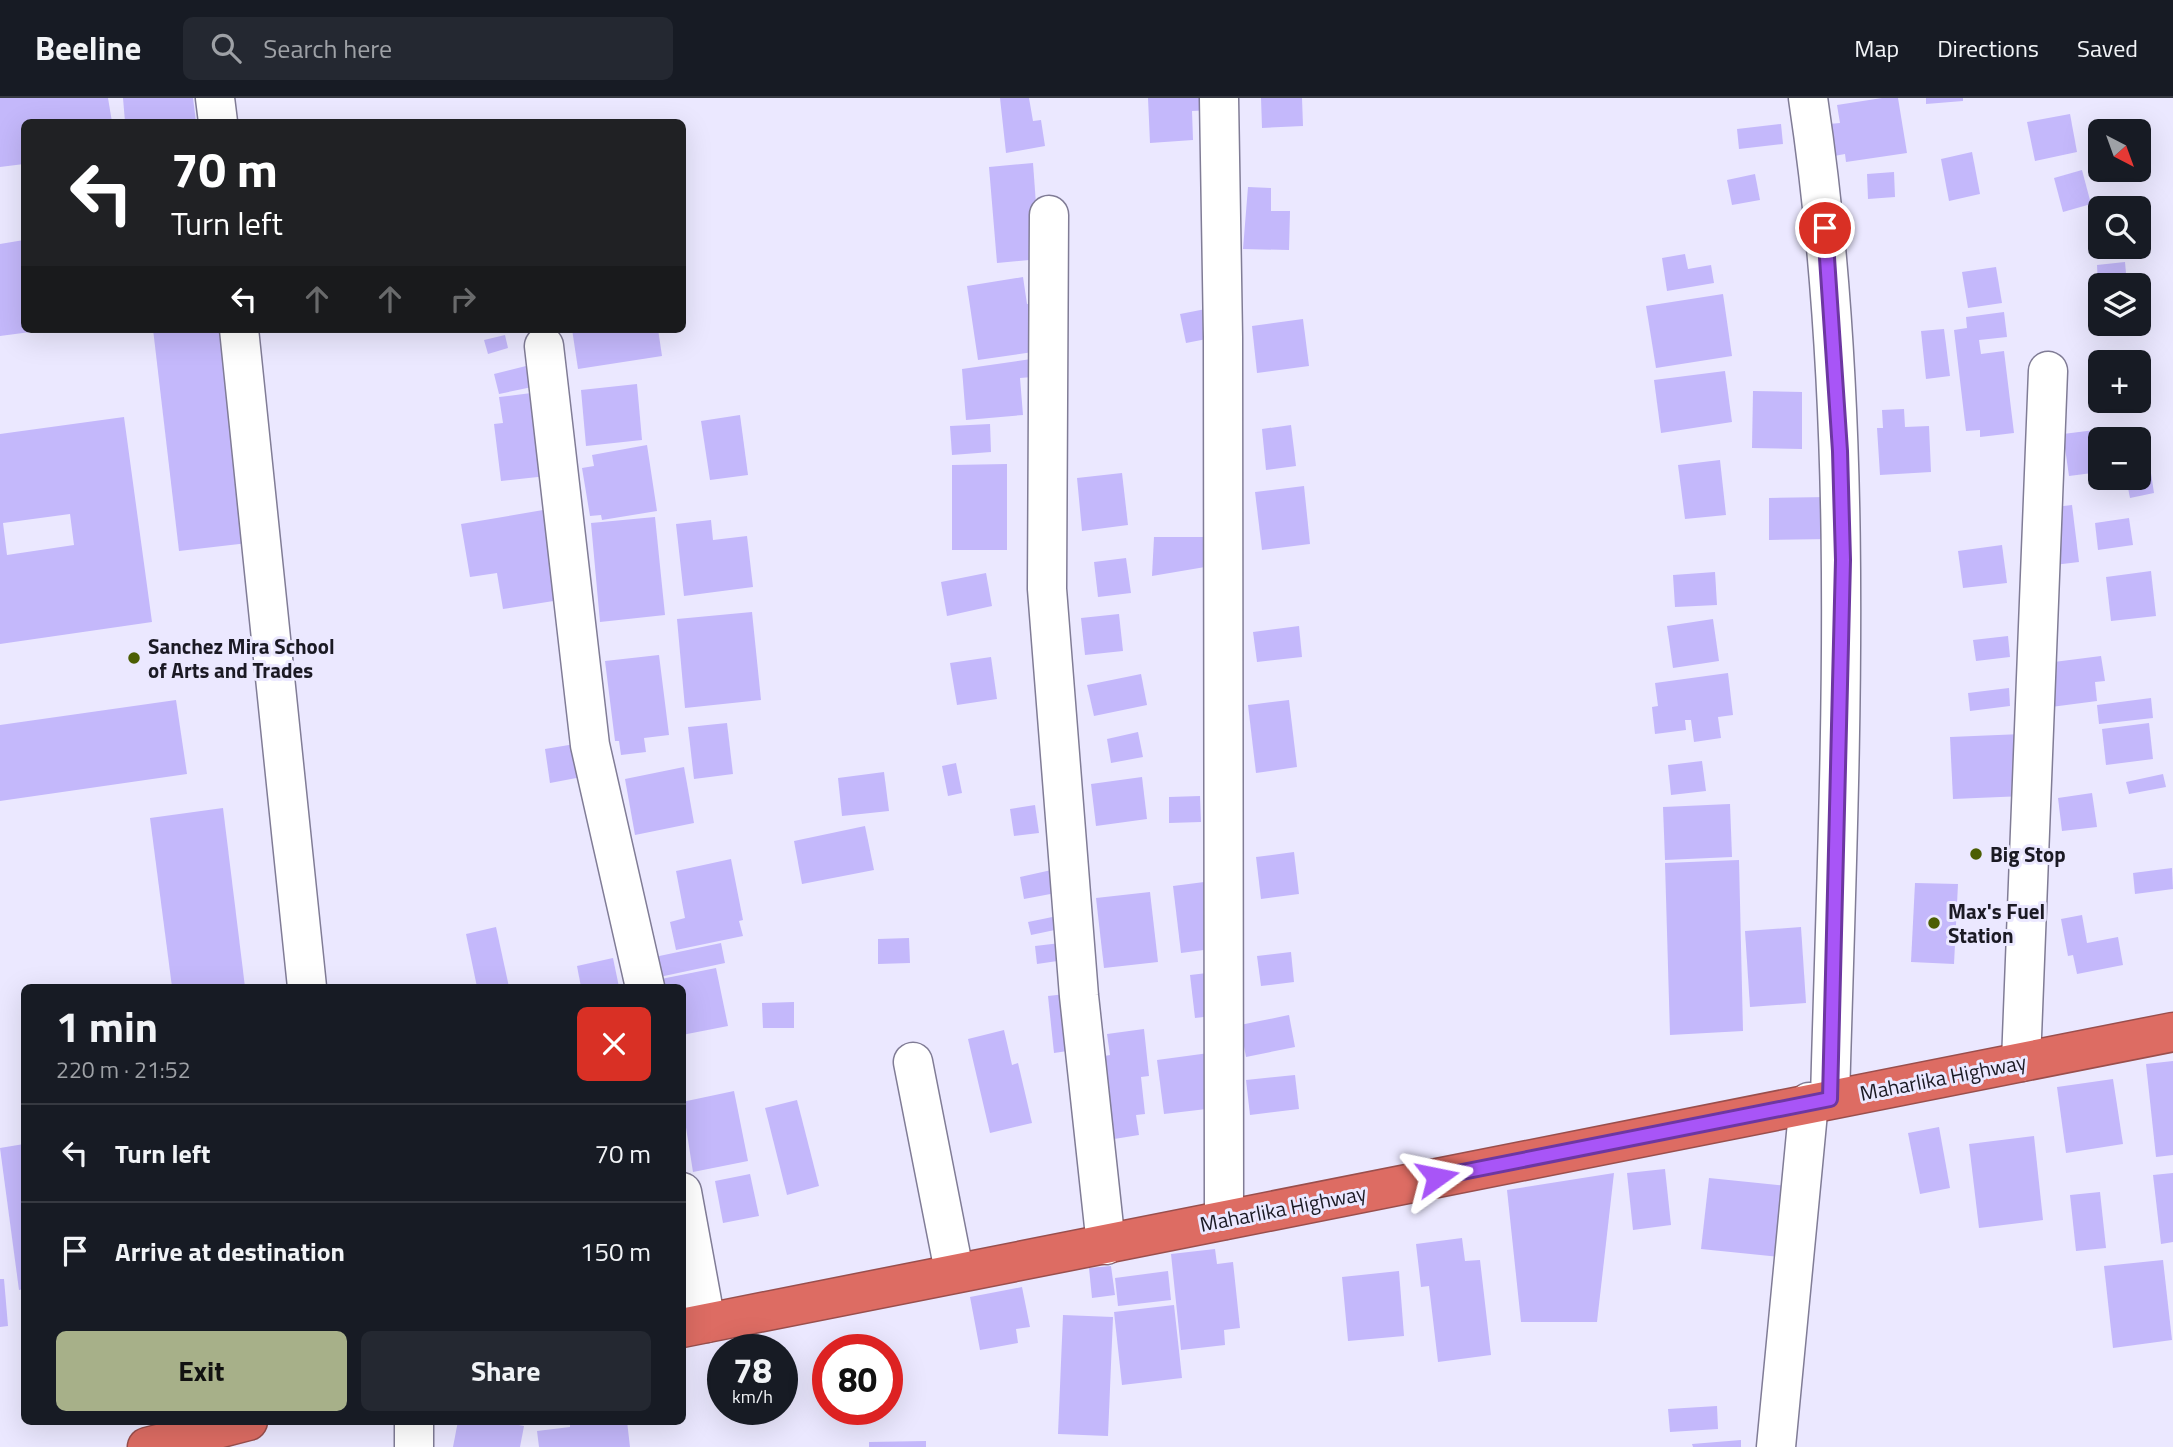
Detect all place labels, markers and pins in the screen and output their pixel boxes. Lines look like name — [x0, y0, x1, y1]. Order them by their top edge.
pin — [1795, 198, 1855, 258]
place label: Sanchez Mira School of Arts and Trades — [148, 630, 335, 686]
marker: Sanchez Mira School of Arts and Trades — [126, 650, 142, 666]
place label: Big Stop — [1990, 838, 2066, 870]
marker: Big Stop — [1968, 846, 1984, 862]
place label: Max's Fuel Station — [1948, 895, 2045, 951]
marker: Max's Fuel Station — [1926, 915, 1942, 931]

